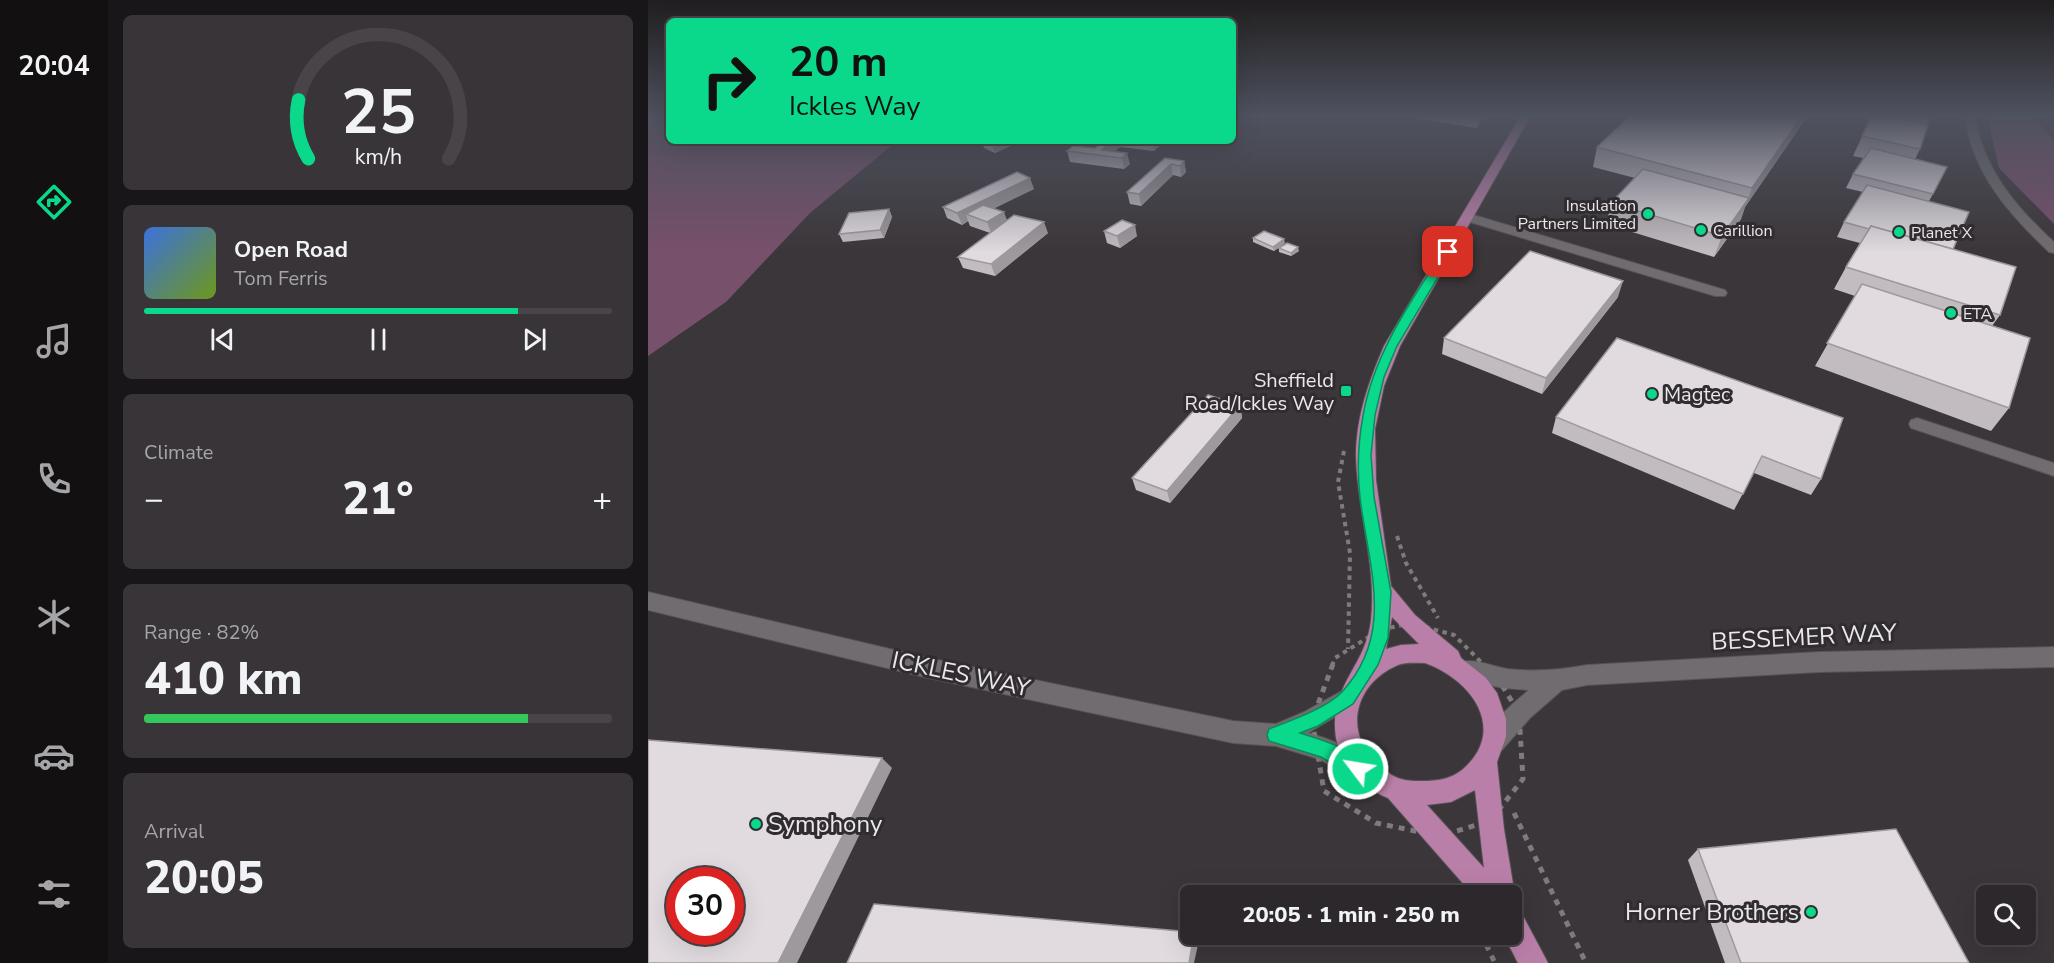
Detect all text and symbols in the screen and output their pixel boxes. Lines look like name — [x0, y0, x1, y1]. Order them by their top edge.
text: 20 m — [789, 34, 888, 91]
icon: right — [690, 42, 768, 120]
text: 20:04 — [18, 48, 90, 85]
text: 25 — [341, 70, 415, 155]
text: Ickles Way — [789, 88, 920, 125]
text: km/h — [354, 143, 402, 173]
icon: directions — [33, 181, 75, 223]
place label: Insulation Partners Limited — [1518, 195, 1636, 235]
marker: Insulation Partners Limited — [1641, 207, 1655, 221]
place label: Carillion — [1713, 220, 1773, 242]
place label: Planet X — [1911, 222, 1973, 244]
marker: Carillion — [1694, 223, 1708, 237]
marker: Planet X — [1892, 225, 1906, 239]
pin — [1422, 226, 1473, 277]
text: Open Road — [234, 235, 348, 265]
icon: arrive — [1431, 235, 1464, 268]
text: Tom Ferris — [234, 265, 328, 292]
place label: ETA — [1963, 303, 1993, 325]
marker: ETA — [1944, 306, 1958, 320]
icon: music — [33, 320, 75, 362]
icon: previous — [206, 323, 239, 356]
icon: pause — [362, 323, 395, 356]
icon: next — [518, 323, 551, 356]
place label: Sheffield Road/Ickles Way — [1185, 367, 1335, 417]
place label: Magtec — [1664, 381, 1730, 408]
marker: Sheffield Road/Ickles Way — [1339, 384, 1353, 398]
marker: Magtec — [1645, 387, 1659, 401]
text: Climate — [144, 439, 213, 466]
icon: phone — [33, 458, 75, 500]
text: 21° — [342, 469, 414, 530]
text: − — [144, 477, 164, 522]
text: + — [592, 477, 612, 522]
icon: climate — [33, 596, 75, 638]
street label: BESSEMER WAY — [1711, 616, 1898, 658]
text: Range · 82% — [144, 619, 259, 646]
street label: ICKLES WAY — [889, 644, 1034, 704]
text: 410 km — [144, 649, 303, 710]
icon: car — [33, 735, 75, 777]
position arrow — [1326, 737, 1390, 801]
place label: Symphony — [768, 808, 883, 840]
marker: Symphony — [749, 817, 763, 831]
text: Arrival — [144, 818, 204, 845]
text: 20:05 — [144, 848, 264, 909]
speed limit sign: 30 — [666, 867, 744, 945]
icon: filters — [33, 873, 75, 915]
map controls — [1976, 885, 2036, 945]
button: search — [1976, 885, 2036, 945]
place label: Horner Brothers — [1625, 896, 1799, 928]
text: 20:05 · 1 min · 250 m — [1242, 900, 1460, 930]
marker: Horner Brothers — [1804, 905, 1818, 919]

